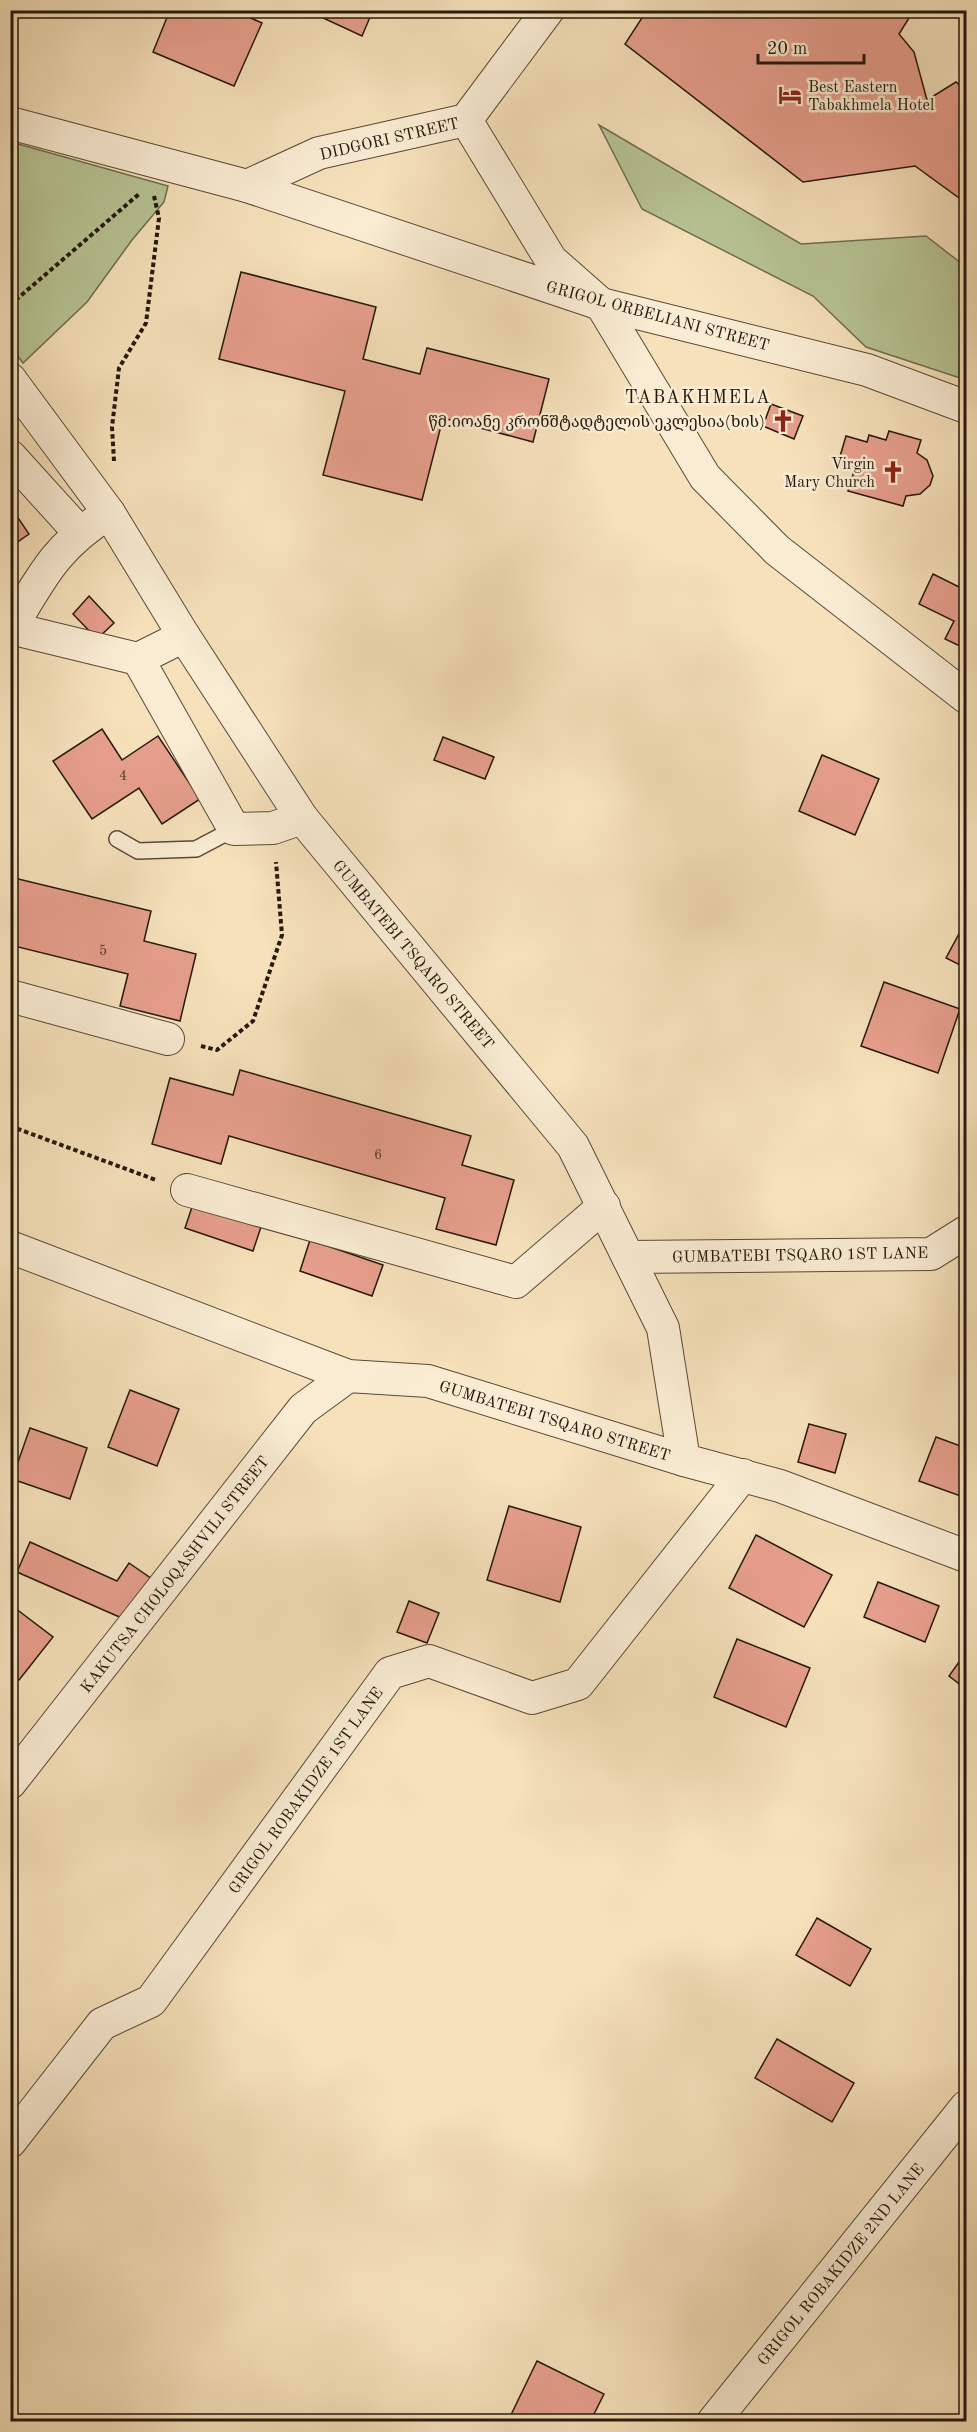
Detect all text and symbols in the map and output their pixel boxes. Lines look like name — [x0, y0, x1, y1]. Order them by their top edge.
scale bar — [758, 27, 864, 65]
text: 20 m — [767, 40, 807, 58]
place label: Best Eastern Tabakhmela Hotel — [808, 80, 934, 114]
hotel icon: Best Eastern Tabakhmela Hotel — [777, 82, 803, 108]
street label: DIDGORI STREET — [318, 116, 461, 164]
street label: GRIGOL ORBELIANI STREET — [544, 279, 771, 355]
district label: TABAKHMELA — [625, 389, 771, 407]
church icon: წმ.იოანე კრონშტადტელის ეკლესია(ხის) — [770, 408, 796, 434]
place label: წმ.იოანე კრონშტადტელის ეკლესია(ხის) — [428, 414, 765, 431]
place label: Virgin Mary Church — [784, 457, 875, 491]
church icon: Virgin Mary Church — [880, 459, 906, 485]
house number: 4 — [119, 769, 127, 783]
street label: GUMBATEBI TSQARO STREET — [329, 858, 496, 1053]
house number: 5 — [99, 944, 107, 958]
house number: 6 — [374, 1148, 382, 1162]
street label: GUMBATEBI TSQARO 1ST LANE — [672, 1246, 928, 1266]
street label: GUMBATEBI TSQARO STREET — [437, 1379, 672, 1465]
street label: KAKUTSA CHOLOQASHVILI STREET — [78, 1454, 273, 1697]
street label: GRIGOL ROBAKIDZE 1ST LANE — [226, 1685, 387, 1897]
street label: GRIGOL ROBAKIDZE 2ND LANE — [755, 2161, 928, 2369]

